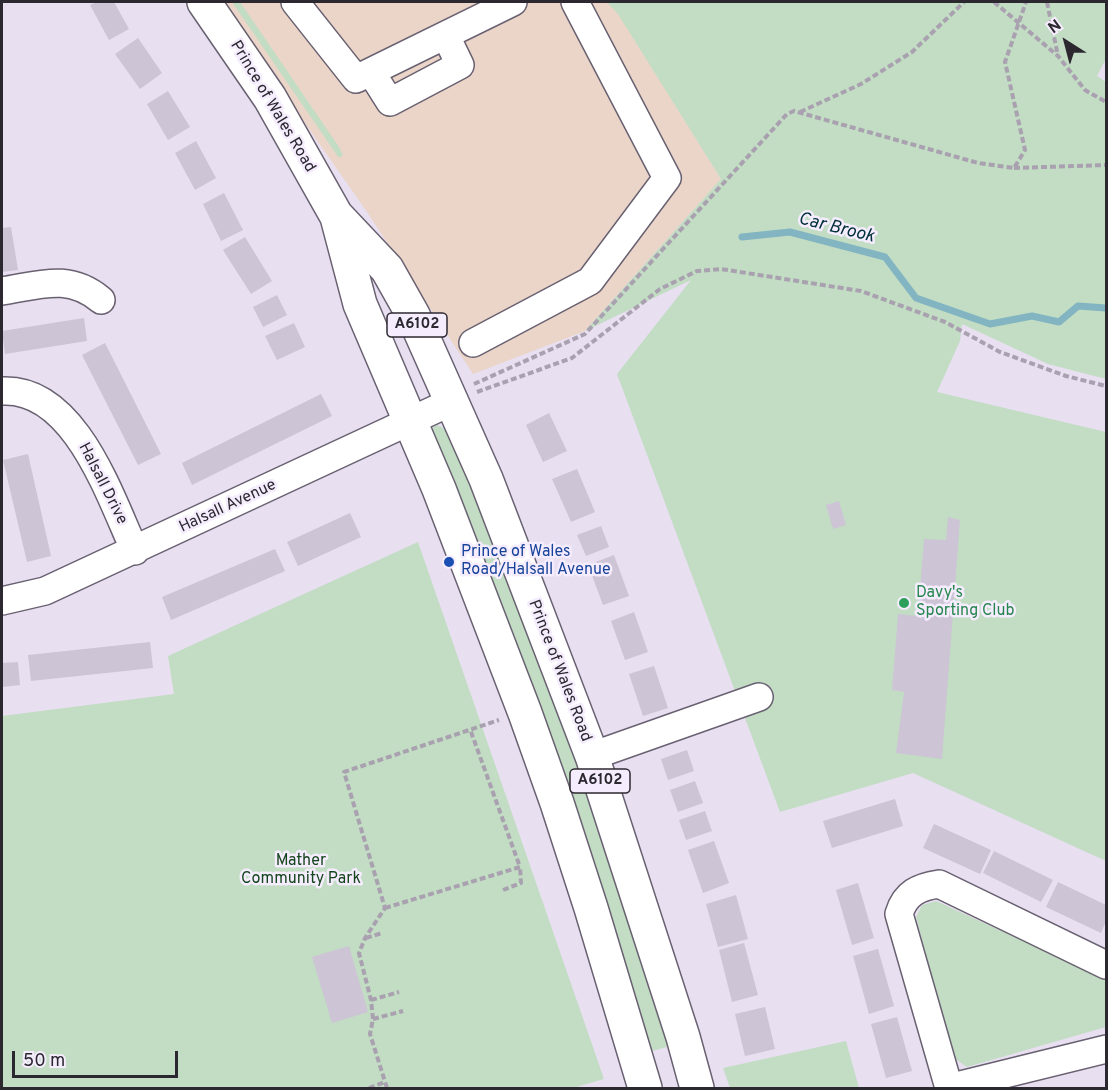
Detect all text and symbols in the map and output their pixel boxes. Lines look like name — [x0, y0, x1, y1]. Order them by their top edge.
north arrow — [1036, 12, 1096, 72]
text: N — [1045, 16, 1066, 39]
street label: Prince of Wales Road — [225, 38, 319, 176]
water label: Car Brook — [796, 209, 876, 249]
road number: A6102 — [387, 313, 447, 337]
street label: Halsall Drive — [73, 440, 131, 528]
street label: Halsall Avenue — [176, 476, 280, 538]
place label: Prince of Wales Road/Halsall Avenue — [461, 543, 611, 581]
marker: Prince of Wales Road/Halsall Avenue — [442, 555, 456, 569]
place label: Davy's Sporting Club — [916, 584, 1015, 622]
marker: Davy's Sporting Club — [897, 596, 911, 610]
street label: Prince of Wales Road — [523, 597, 595, 745]
road number: A6102 — [570, 769, 630, 793]
park label: Mather Community Park — [241, 852, 361, 890]
scale bar — [15, 1039, 182, 1077]
text: 50 m — [23, 1050, 65, 1073]

